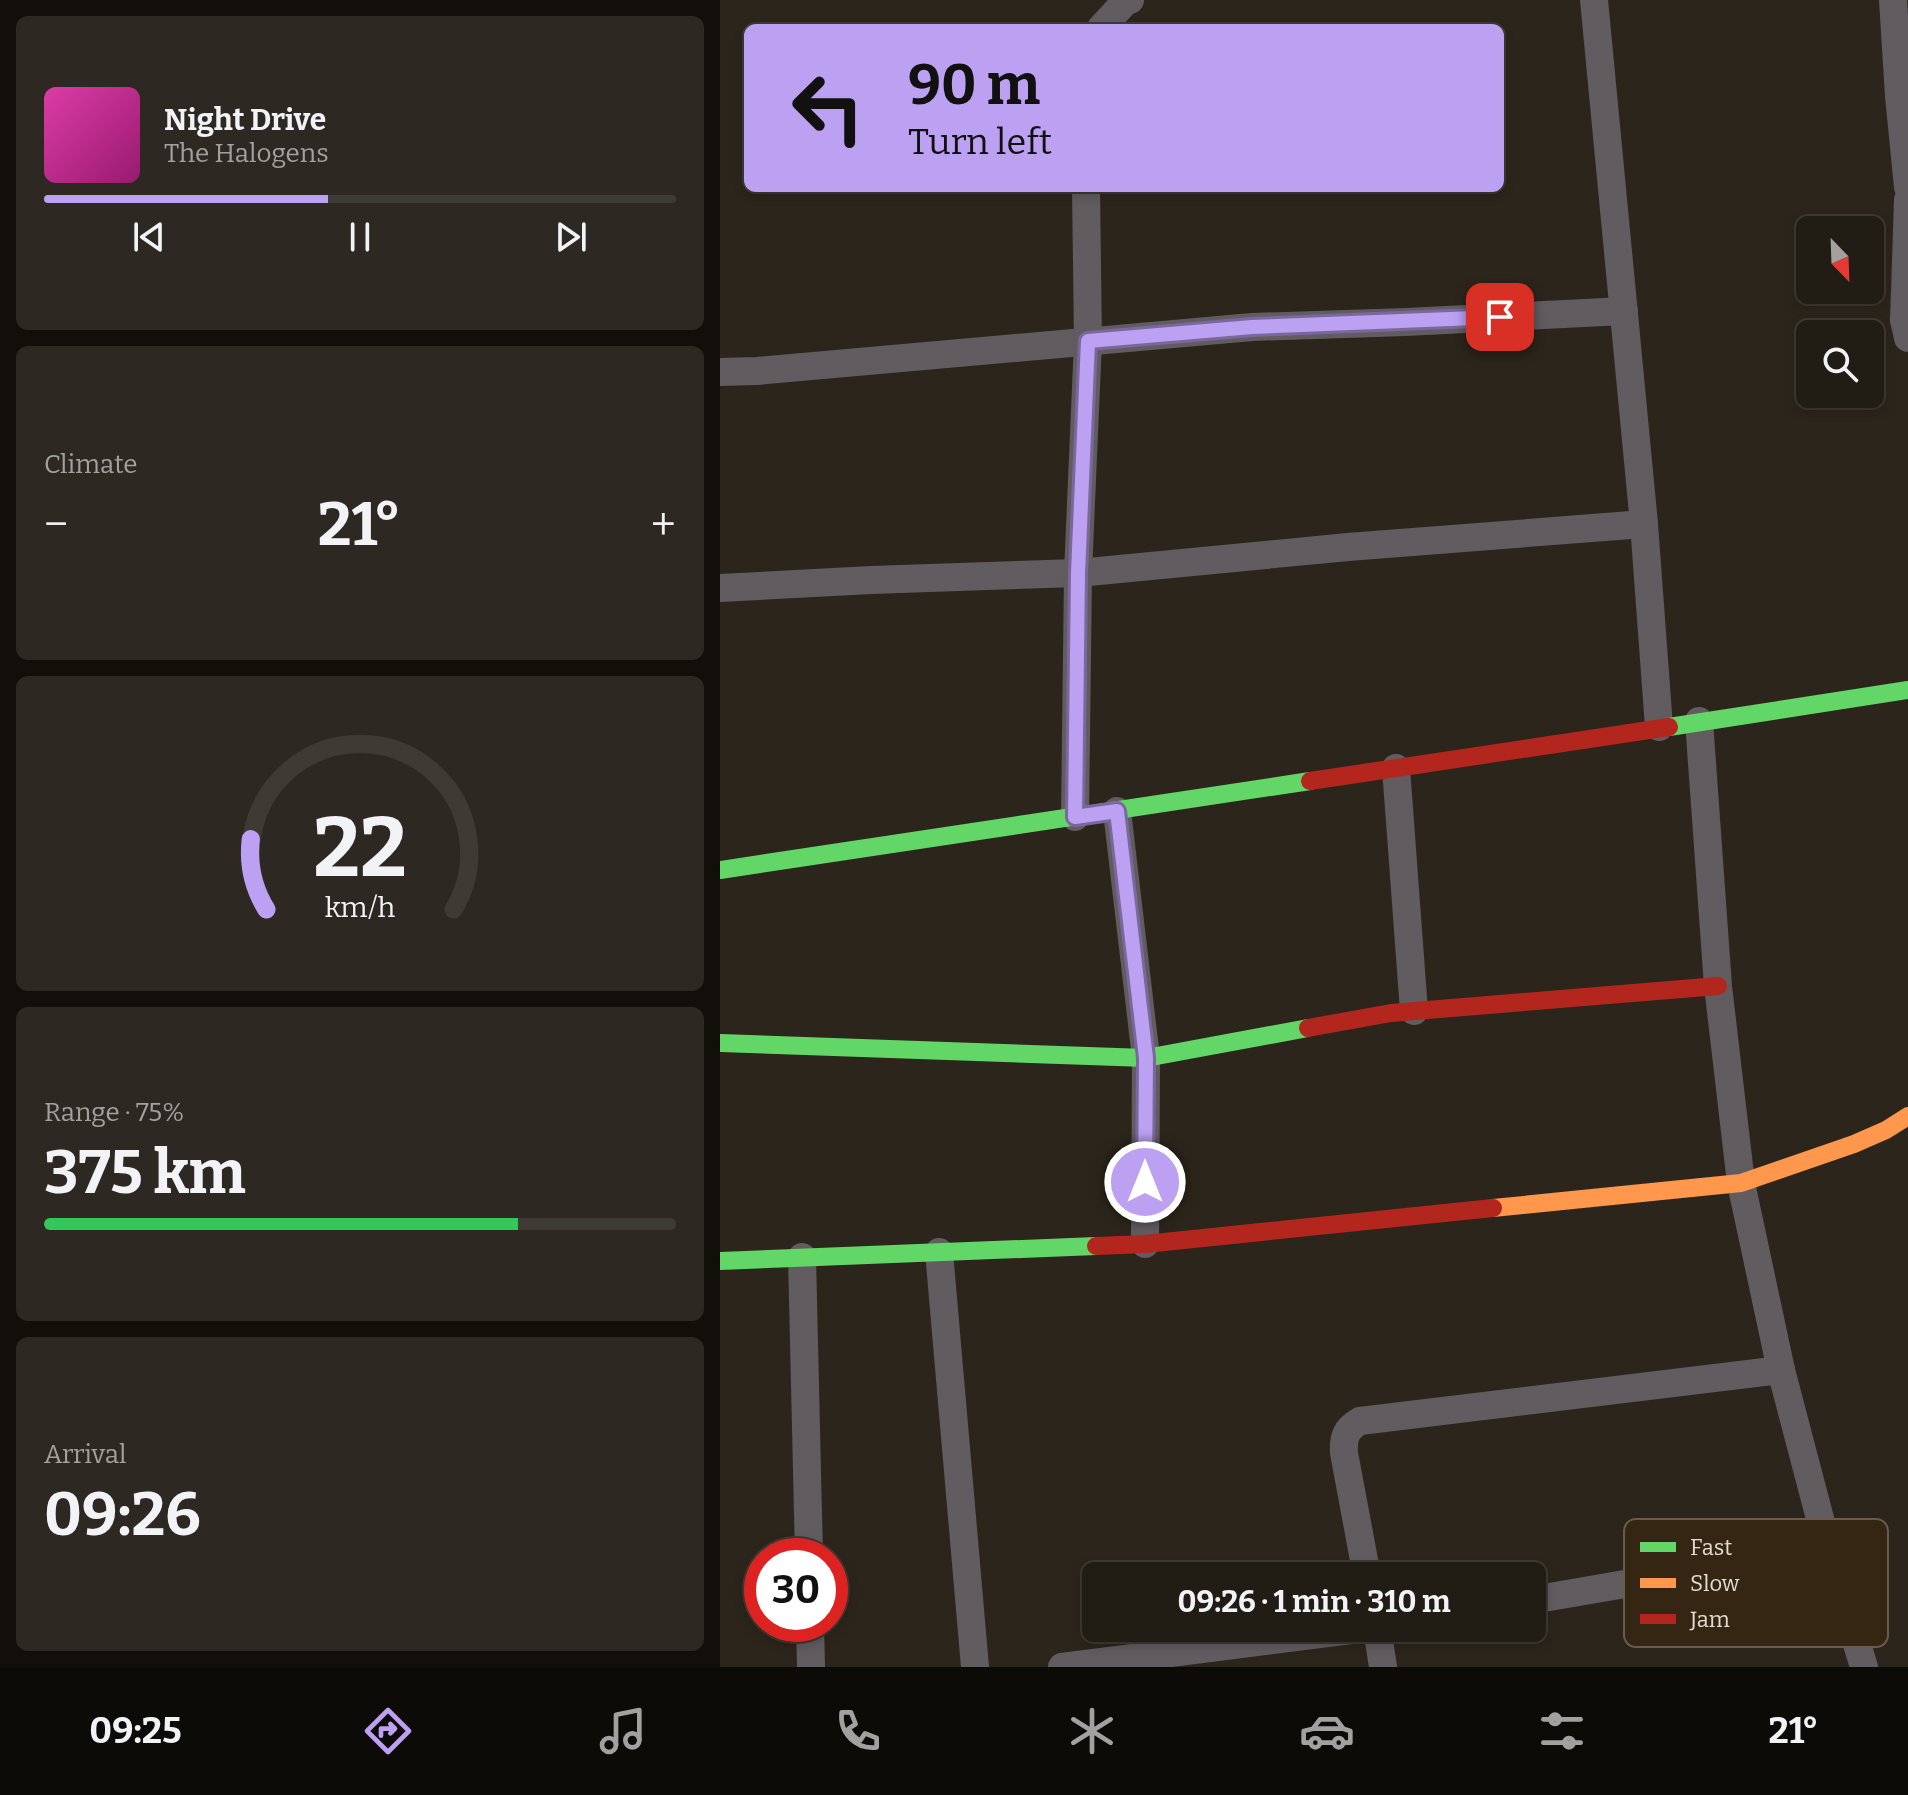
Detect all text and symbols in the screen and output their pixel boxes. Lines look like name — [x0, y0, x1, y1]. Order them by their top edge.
text: 90 m — [908, 52, 1040, 119]
icon: left — [776, 56, 880, 160]
text: Night Drive — [164, 102, 326, 138]
text: Turn left — [908, 120, 1052, 164]
text: The Halogens — [164, 138, 329, 169]
icon: previous — [127, 215, 171, 259]
icon: pause — [338, 215, 382, 259]
icon: next — [549, 215, 593, 259]
north arrow — [1796, 216, 1884, 304]
map controls — [1796, 216, 1884, 408]
pin — [1466, 283, 1534, 351]
icon: arrive — [1478, 295, 1522, 339]
button: search — [1796, 320, 1884, 408]
text: Climate — [44, 449, 138, 480]
text: 21° — [318, 489, 401, 561]
text: − — [44, 498, 68, 551]
text: + — [651, 498, 676, 551]
text: 22 — [313, 797, 407, 897]
text: km/h — [325, 890, 396, 925]
text: Range · 75% — [44, 1097, 184, 1128]
text: 375 km — [44, 1137, 246, 1209]
position arrow — [1103, 1140, 1187, 1224]
text: Arrival — [44, 1439, 126, 1470]
text: 09:26 — [44, 1479, 201, 1551]
legend — [1624, 1519, 1888, 1647]
text: Fast — [1690, 1534, 1732, 1561]
speed limit sign: 30 — [744, 1538, 848, 1642]
text: Slow — [1690, 1570, 1740, 1597]
text: 09:26 · 1 min · 310 m — [1177, 1584, 1451, 1620]
text: Jam — [1689, 1606, 1730, 1633]
icon: directions — [360, 1703, 416, 1759]
icon: music — [595, 1703, 651, 1759]
icon: phone — [830, 1703, 886, 1759]
icon: climate — [1064, 1703, 1120, 1759]
icon: car — [1299, 1703, 1355, 1759]
icon: filters — [1534, 1703, 1590, 1759]
text: 09:25 — [89, 1709, 182, 1753]
text: 21° — [1768, 1709, 1819, 1753]

